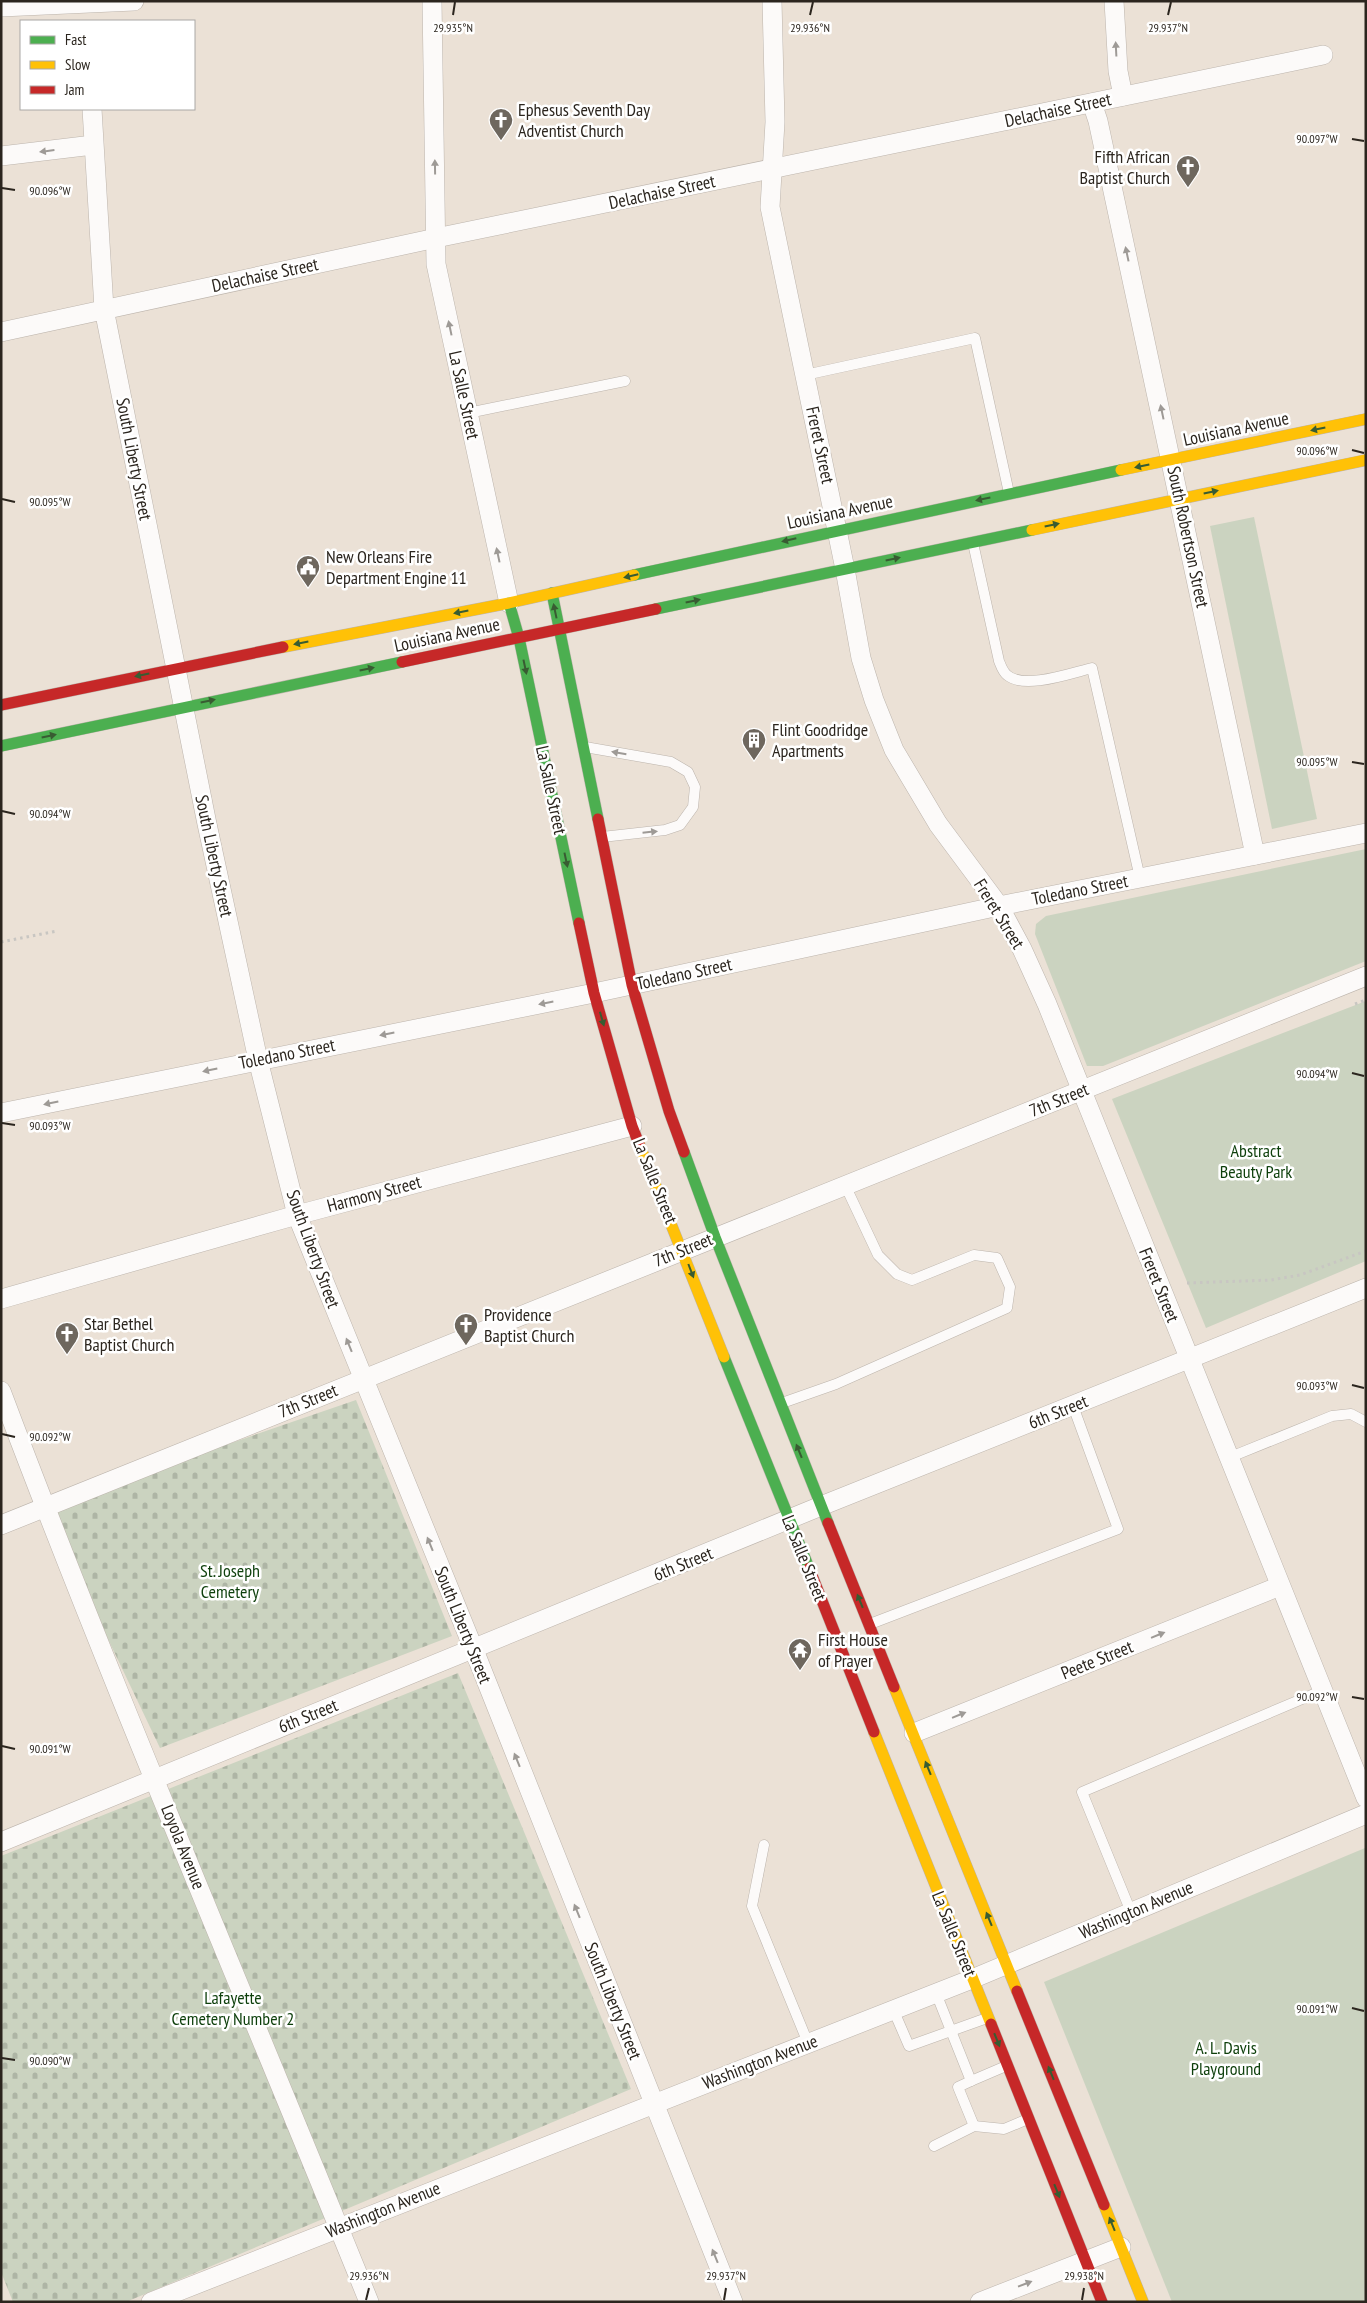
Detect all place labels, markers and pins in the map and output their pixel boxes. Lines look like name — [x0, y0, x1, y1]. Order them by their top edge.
place label: Ephesus Seventh Day Adventist Church — [518, 98, 650, 142]
church icon: Ephesus Seventh Day Adventist Church — [488, 107, 514, 141]
place label: Fifth African Baptist Church — [1080, 145, 1170, 189]
church icon: Fifth African Baptist Church — [1175, 154, 1201, 188]
place label: New Orleans Fire Department Engine 11 — [326, 545, 467, 589]
public building icon: New Orleans Fire Department Engine 11 — [295, 554, 321, 588]
place label: Flint Goodridge Apartments — [772, 718, 868, 762]
building icon: Flint Goodridge Apartments — [741, 727, 767, 761]
place label: Providence Baptist Church — [484, 1303, 574, 1347]
place label: Star Bethel Baptist Church — [84, 1312, 174, 1356]
church icon: Providence Baptist Church — [453, 1312, 479, 1346]
church icon: Star Bethel Baptist Church — [54, 1321, 80, 1355]
place label: First House of Prayer — [818, 1628, 888, 1672]
temple icon: First House of Prayer — [787, 1637, 813, 1671]

